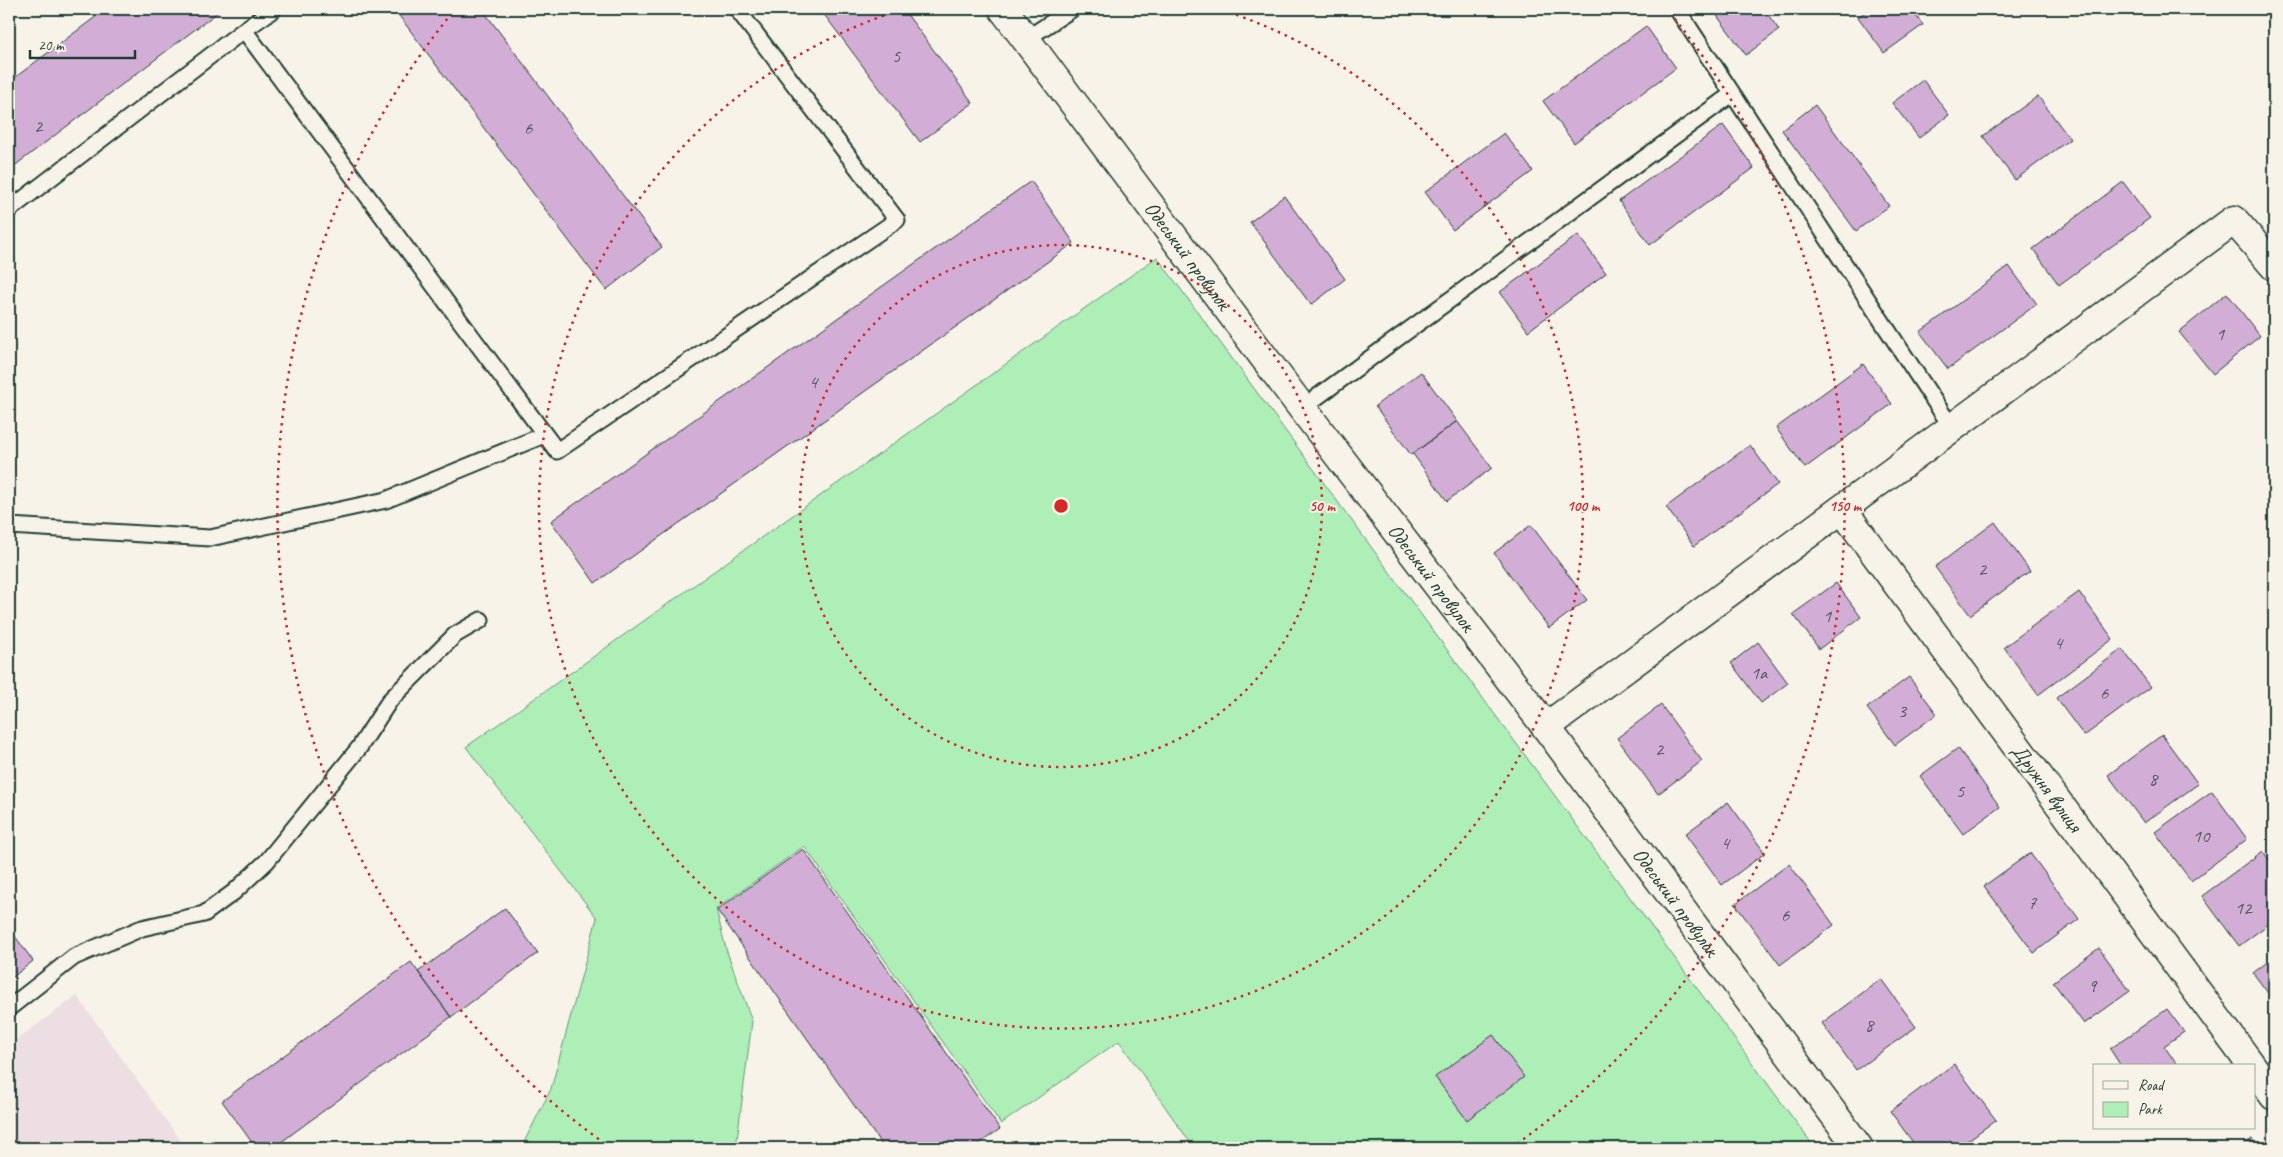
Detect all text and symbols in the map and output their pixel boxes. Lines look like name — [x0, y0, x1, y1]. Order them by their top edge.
scale bar — [30, 28, 135, 60]
text: 20 m — [38, 36, 65, 55]
house number: 5 — [892, 44, 902, 68]
house number: 2 — [34, 114, 44, 138]
house number: 6 — [524, 116, 534, 140]
street label: Одеський провулок — [1139, 196, 1238, 317]
house number: 1 — [2216, 322, 2226, 346]
house number: 4 — [809, 370, 820, 394]
centre of rings — [1052, 497, 1070, 515]
text: 50 m — [1309, 497, 1336, 516]
text: 100 m — [1567, 497, 1601, 516]
text: 150 m — [1829, 497, 1863, 516]
street label: Одеський провулок — [1382, 518, 1483, 638]
house number: 2 — [1978, 557, 1988, 581]
house number: 1 — [1823, 604, 1833, 628]
house number: 4 — [2054, 631, 2065, 655]
house number: 1а — [1751, 661, 1769, 685]
house number: 6 — [2100, 681, 2110, 705]
house number: 3 — [1898, 699, 1908, 723]
house number: 2 — [1655, 737, 1665, 761]
street label: Дружня вулиця — [2006, 738, 2089, 838]
house number: 8 — [2149, 767, 2160, 791]
house number: 5 — [1956, 779, 1966, 803]
house number: 10 — [2192, 824, 2211, 848]
house number: 4 — [1721, 831, 1732, 855]
street label: Одеський провулок — [1627, 842, 1726, 963]
house number: 7 — [2028, 891, 2038, 915]
house number: 12 — [2234, 896, 2253, 920]
house number: 6 — [1781, 903, 1791, 927]
house number: 9 — [2088, 974, 2098, 998]
house number: 8 — [1865, 1013, 1876, 1037]
legend — [2093, 1064, 2256, 1130]
text: Road — [2138, 1076, 2165, 1095]
text: Park — [2138, 1100, 2163, 1119]

